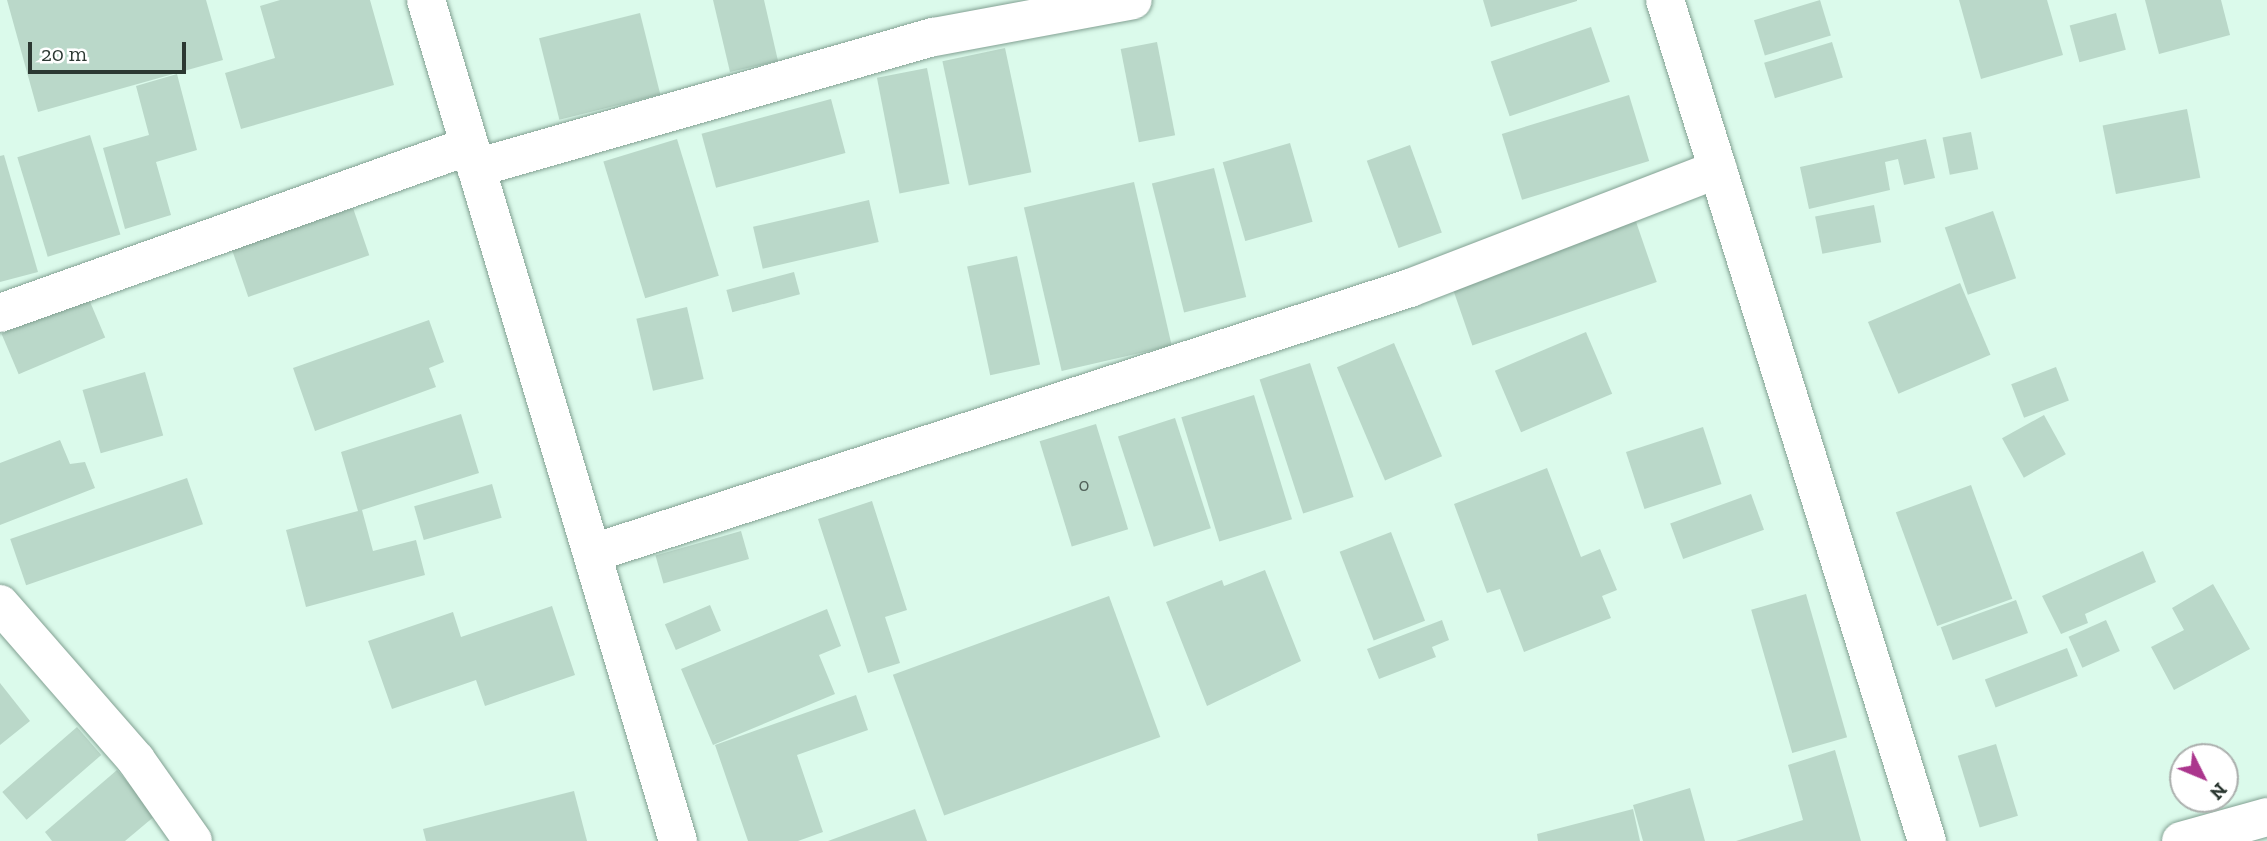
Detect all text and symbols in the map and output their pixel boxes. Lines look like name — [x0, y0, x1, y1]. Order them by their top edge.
scale bar — [32, 28, 189, 72]
text: 20 m — [41, 41, 87, 66]
house number: 0 — [1079, 474, 1089, 496]
north arrow — [2169, 743, 2239, 813]
text: N — [2205, 778, 2232, 804]

